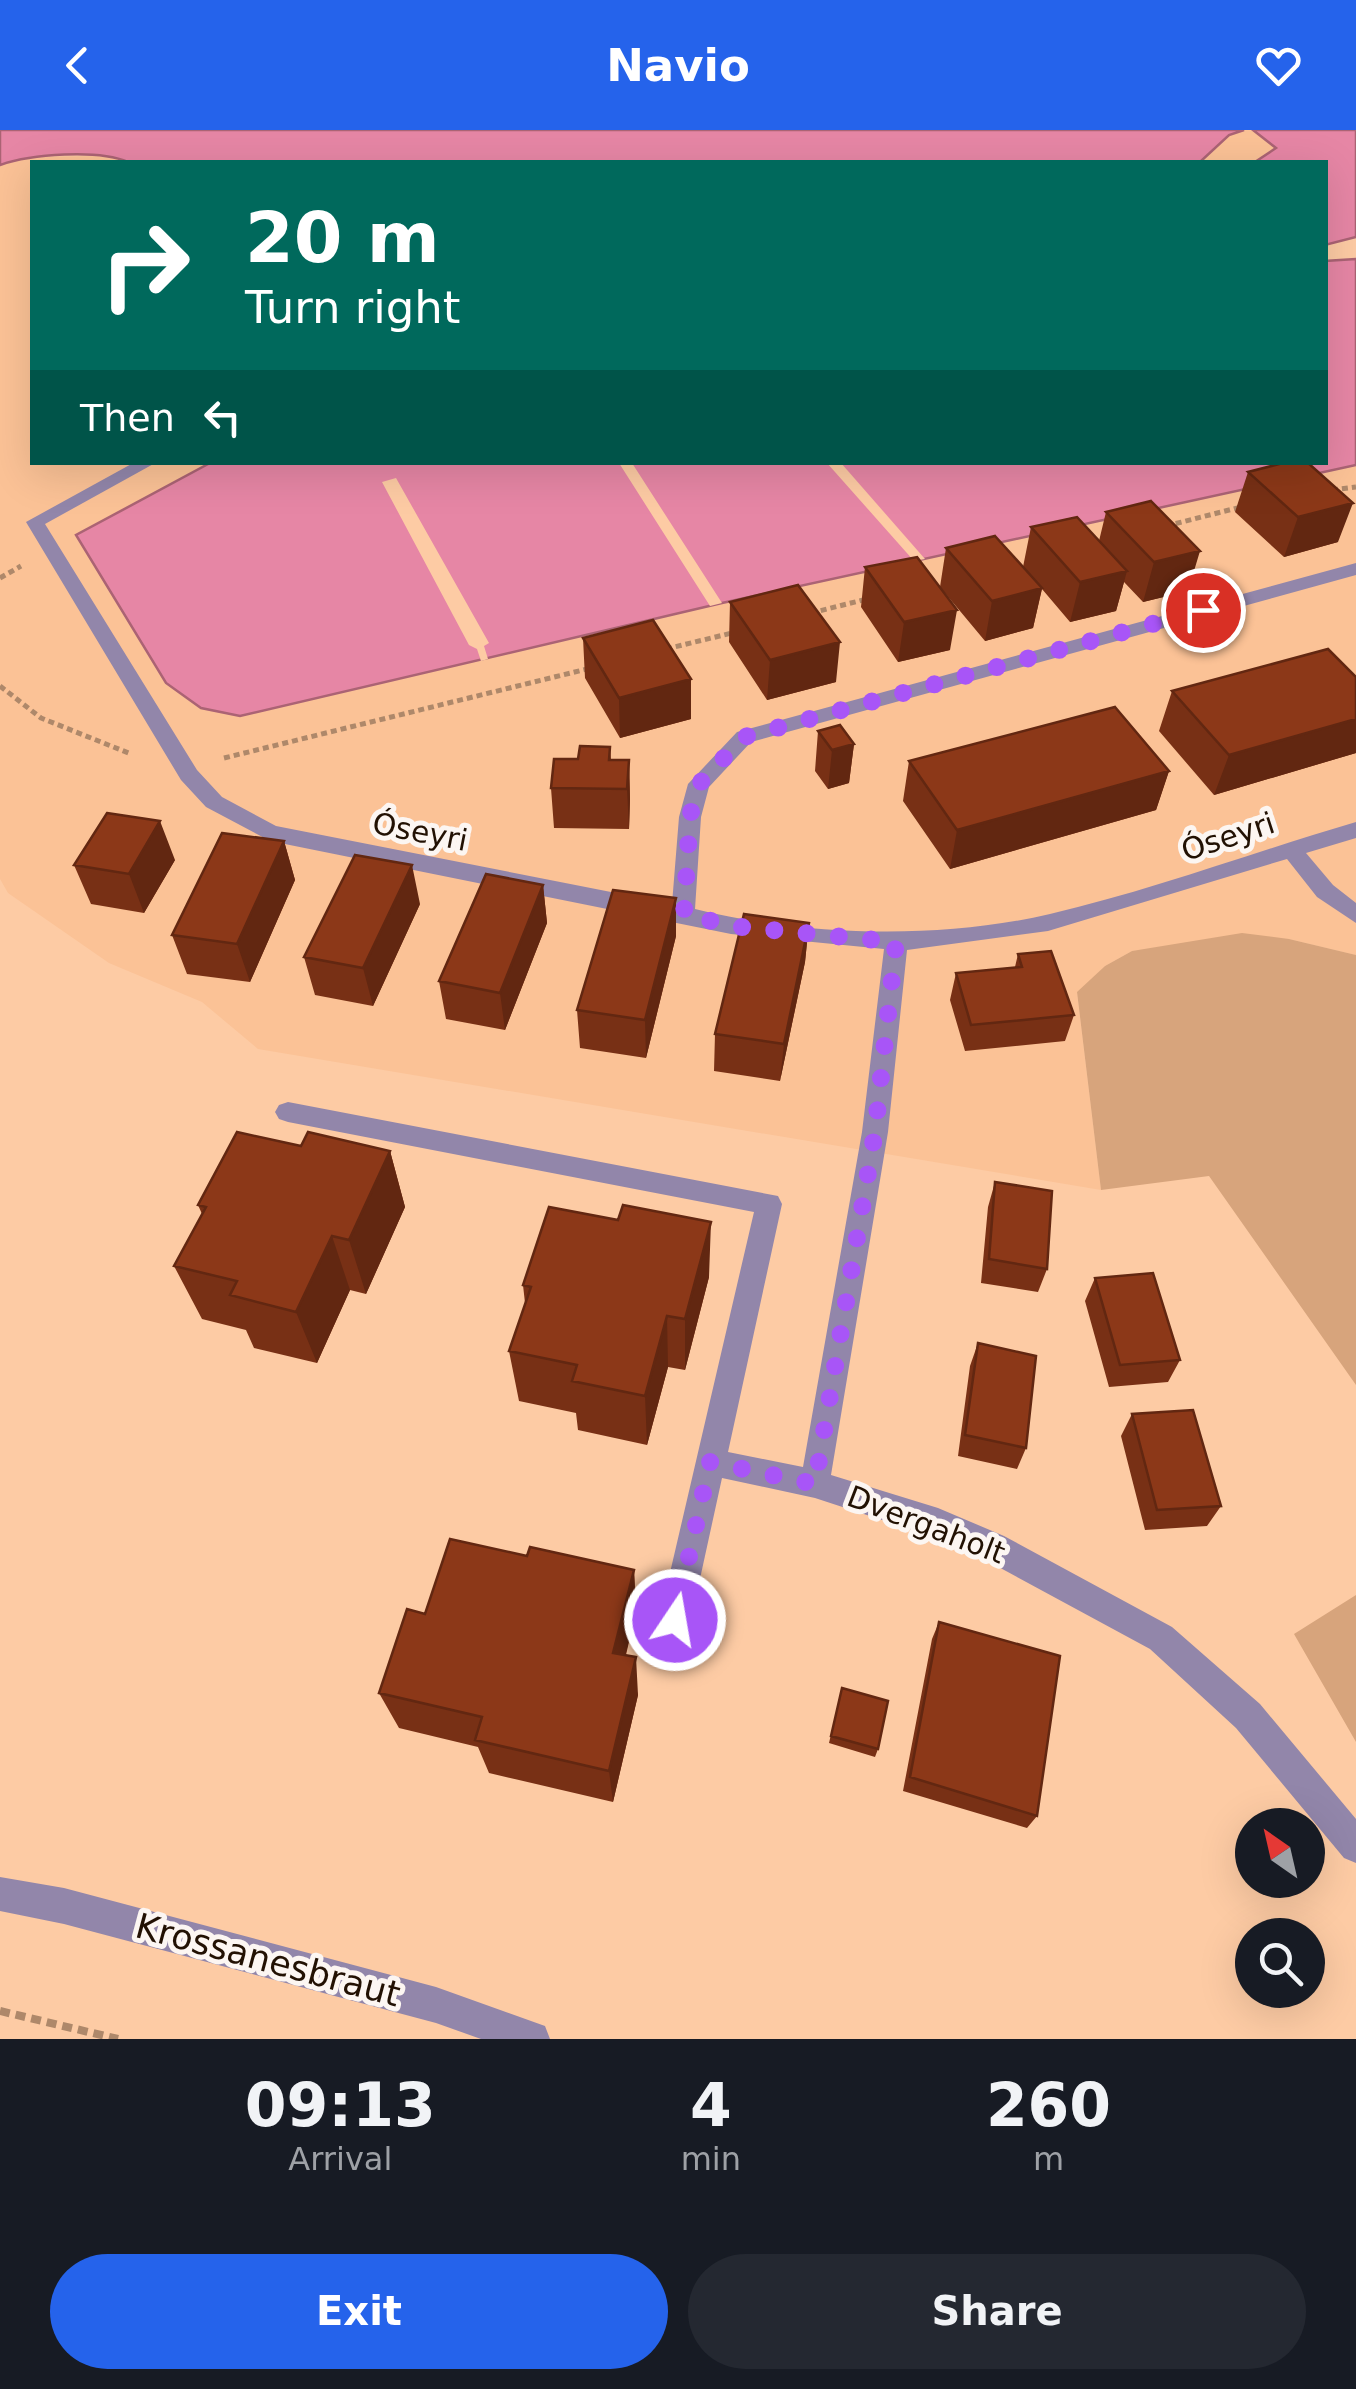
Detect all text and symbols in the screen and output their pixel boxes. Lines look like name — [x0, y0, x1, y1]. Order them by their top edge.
icon: back — [50, 38, 105, 93]
icon: heart — [1251, 38, 1306, 93]
text: Navio — [606, 39, 750, 92]
text: 20 m — [245, 197, 440, 279]
icon: right — [80, 200, 210, 330]
text: Turn right — [245, 281, 460, 334]
icon: left — [195, 390, 250, 445]
text: Then — [80, 396, 175, 440]
pin — [1161, 568, 1246, 653]
icon: arrive — [1176, 583, 1231, 638]
street label: Óseyri — [370, 804, 471, 858]
street label: Óseyri — [1176, 804, 1279, 868]
street label: Dvergaholt — [842, 1478, 1010, 1571]
position arrow — [623, 1568, 727, 1672]
north arrow — [1235, 1808, 1325, 1898]
map controls — [1235, 1808, 1325, 2008]
street label: Krossanesbraut — [132, 1906, 404, 2014]
button: search — [1235, 1918, 1325, 2008]
text: 09:13 — [245, 2070, 436, 2140]
text: 4 — [690, 2070, 732, 2140]
text: 260 — [986, 2070, 1111, 2140]
text: Arrival — [288, 2140, 392, 2178]
text: min — [681, 2140, 741, 2178]
text: m — [1033, 2140, 1064, 2178]
button: Exit — [50, 2254, 668, 2369]
button: Share — [688, 2254, 1306, 2369]

